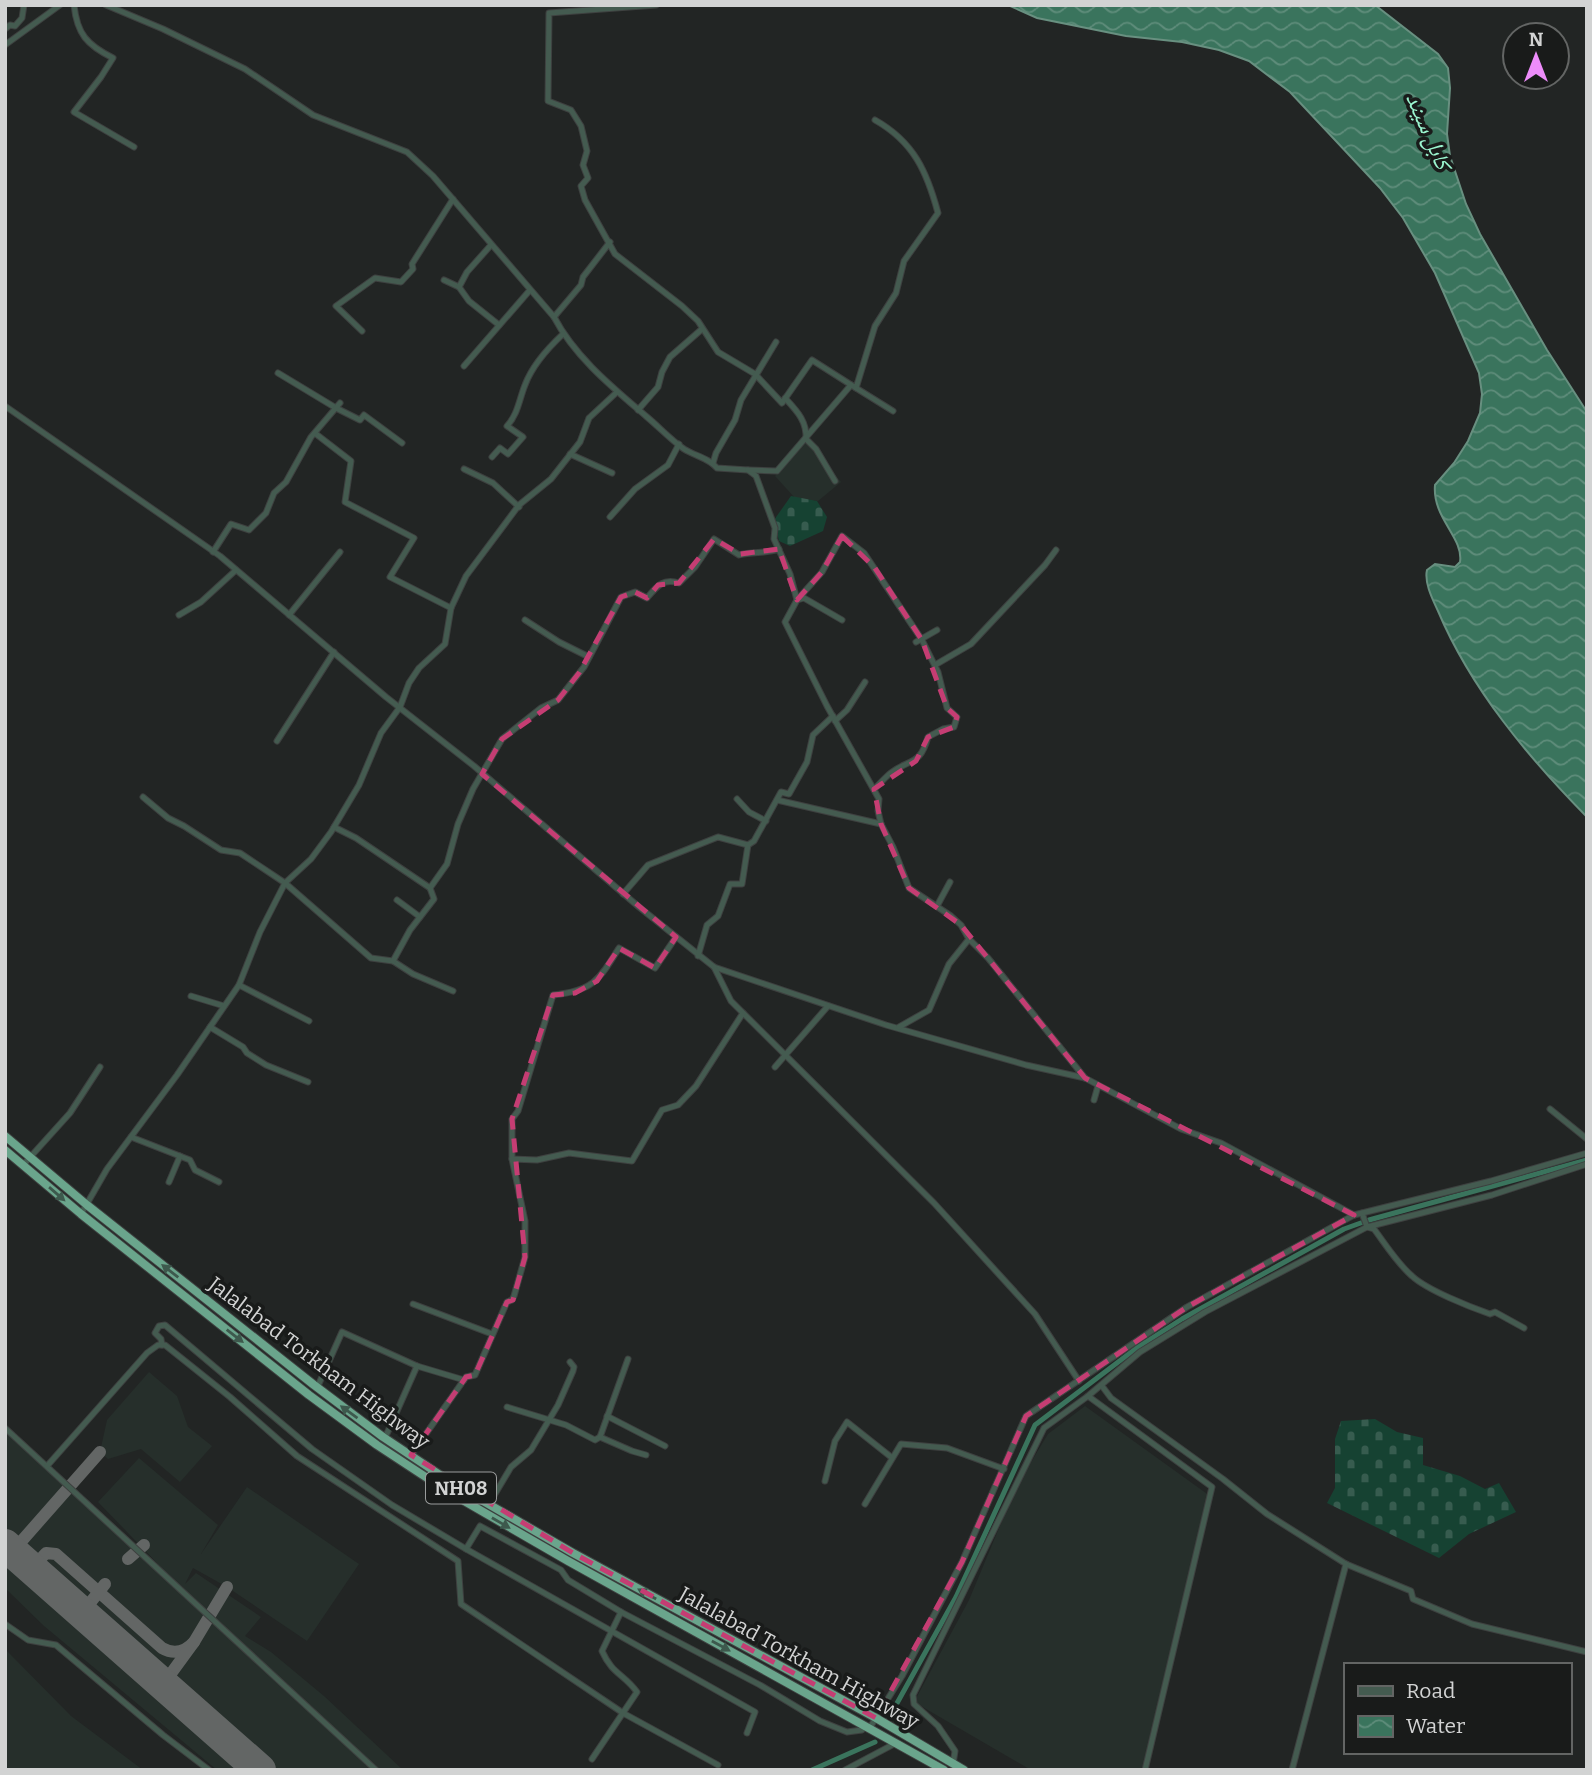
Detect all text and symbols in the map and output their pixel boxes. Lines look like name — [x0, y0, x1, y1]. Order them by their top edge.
north arrow — [1501, 21, 1571, 91]
text: N — [1529, 28, 1544, 51]
water label: کابل سيند — [1399, 88, 1459, 177]
one-way arrow — [49, 1186, 66, 1201]
one-way arrow — [161, 1265, 179, 1279]
street label: Jalalabad Torkham Highway — [202, 1271, 436, 1455]
one-way arrow — [226, 1329, 244, 1344]
one-way arrow — [340, 1405, 358, 1419]
road number: NH08 — [426, 1472, 496, 1504]
one-way arrow — [492, 1516, 511, 1529]
street label: Jalalabad Torkham Highway — [673, 1581, 924, 1735]
one-way arrow — [638, 1588, 657, 1600]
one-way arrow — [711, 1640, 731, 1652]
legend — [1344, 1663, 1571, 1754]
text: Road — [1406, 1678, 1455, 1704]
text: Water — [1406, 1713, 1465, 1739]

